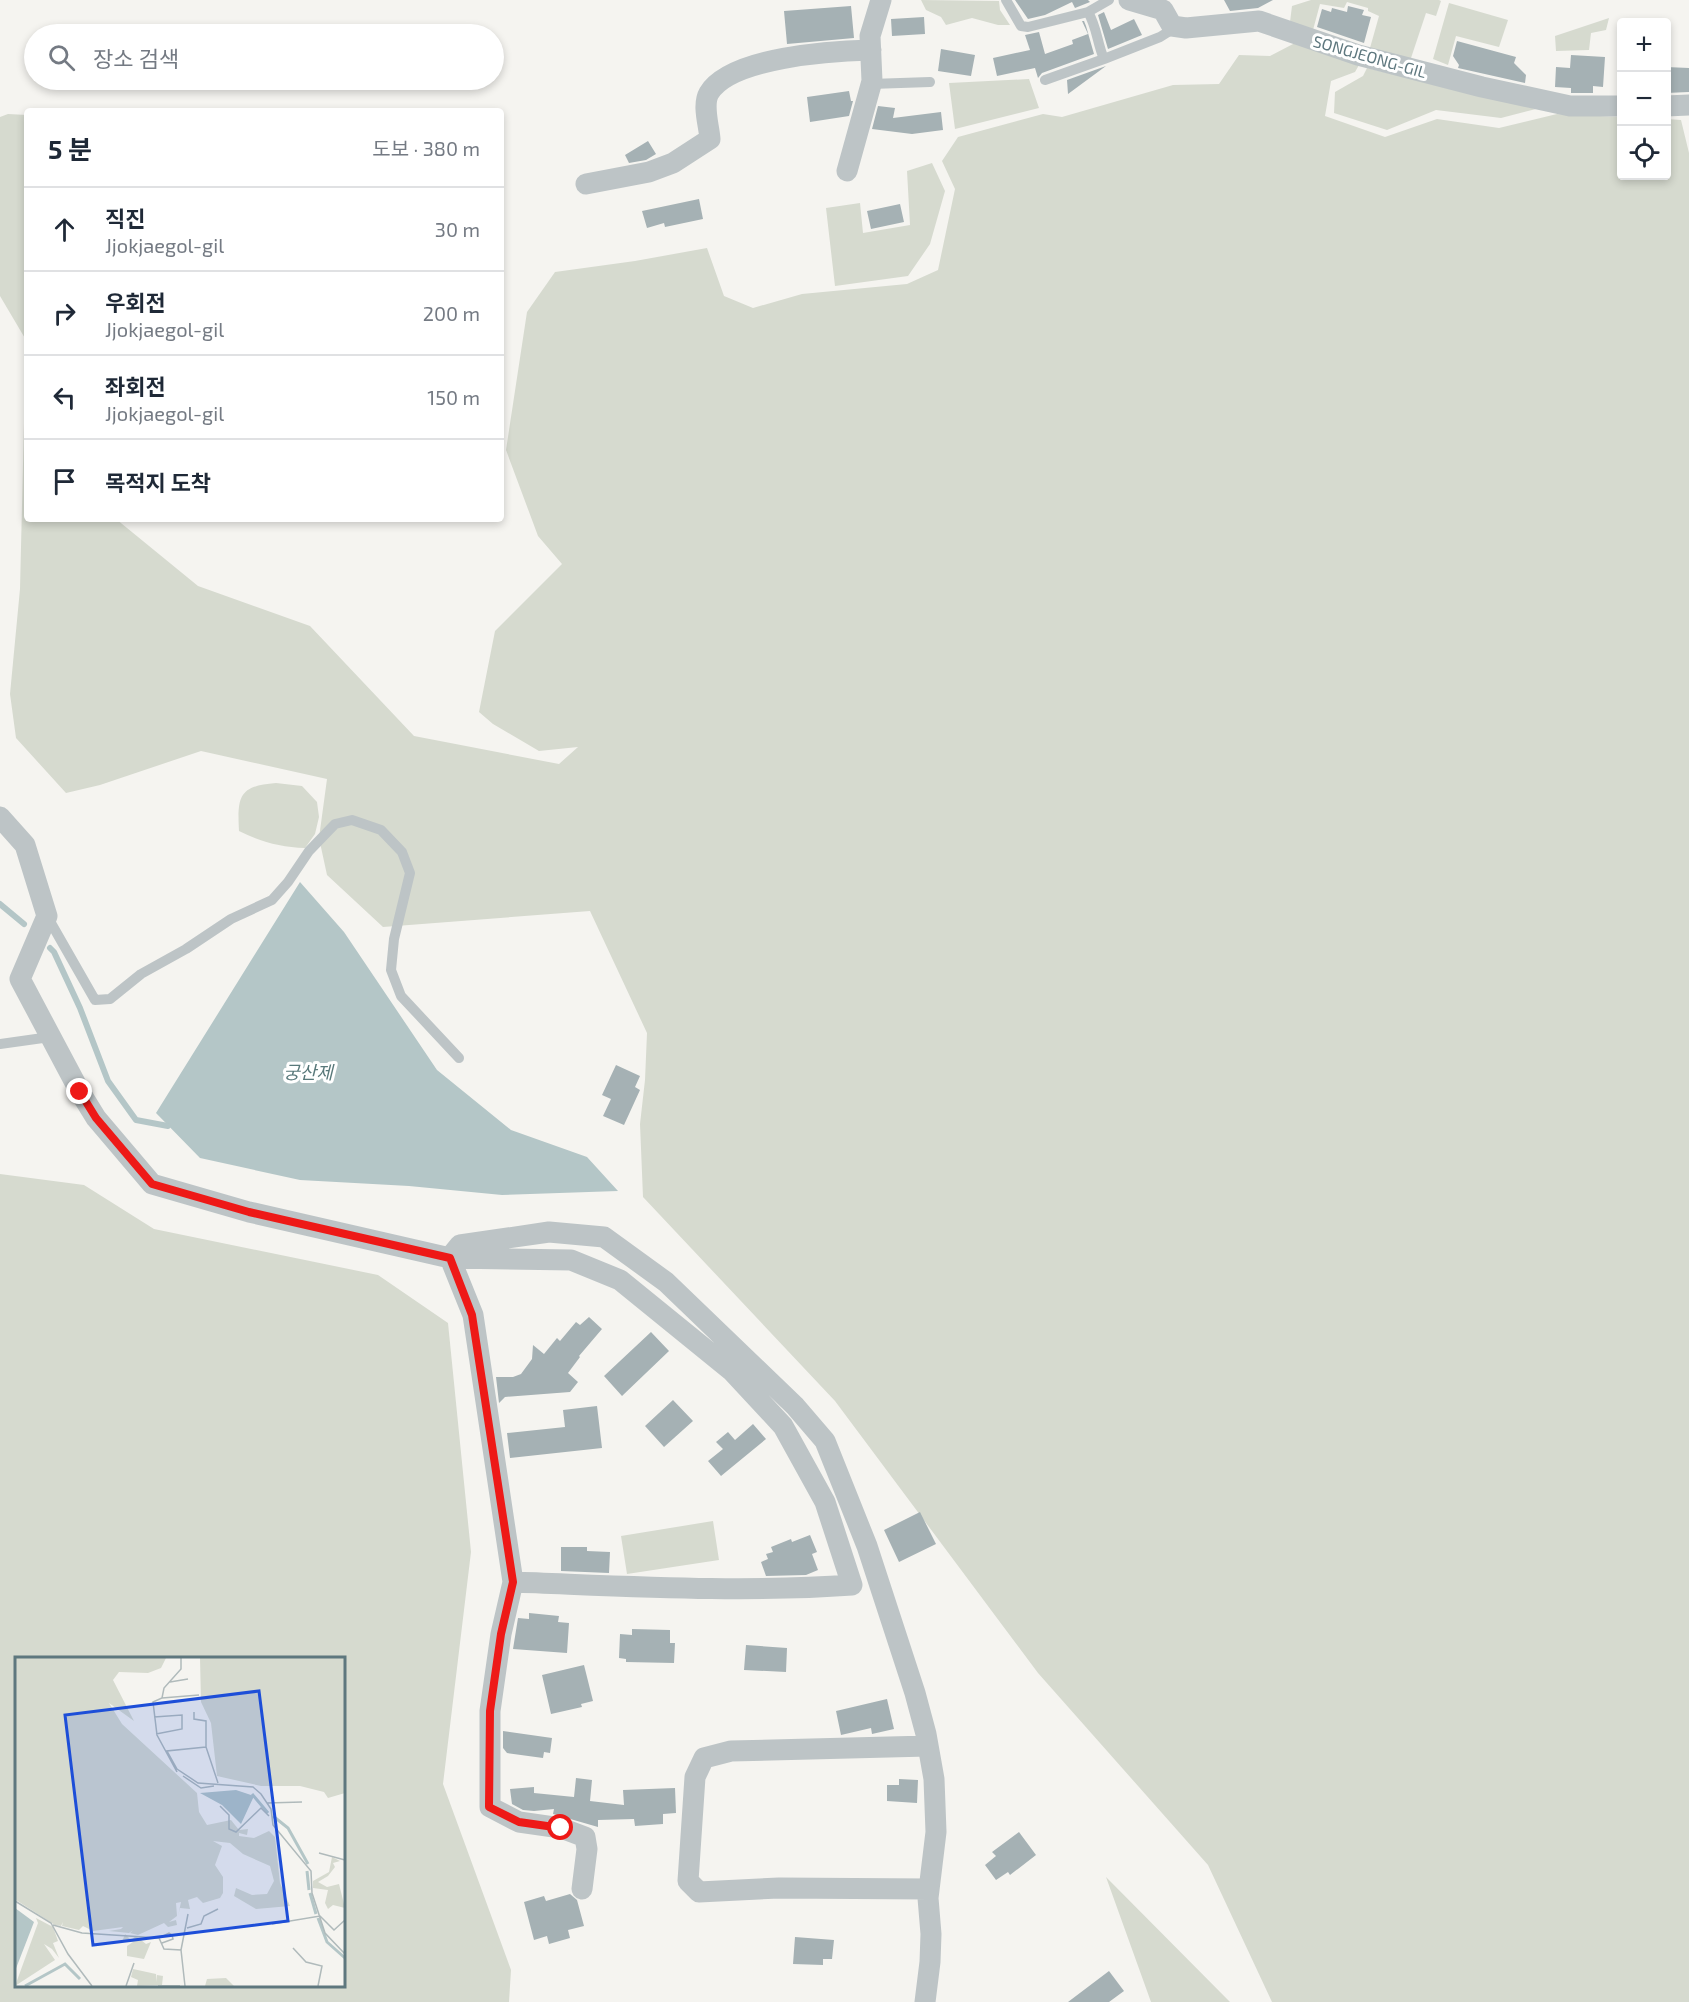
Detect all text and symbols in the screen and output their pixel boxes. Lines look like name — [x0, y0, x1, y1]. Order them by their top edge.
map controls — [1617, 18, 1671, 180]
button: + — [1617, 18, 1671, 72]
search box — [24, 24, 504, 90]
street label: SONGJEONG-GIL — [1311, 31, 1429, 81]
icon: search — [45, 41, 78, 74]
text: 장소 검색 — [93, 45, 179, 71]
button: − — [1617, 72, 1671, 126]
button: locate — [1617, 126, 1671, 180]
text: 5 분 — [48, 133, 92, 164]
text: 도보 · 380 m — [372, 136, 480, 160]
text: 직진 — [105, 205, 145, 231]
icon: ahead — [48, 213, 81, 246]
text: 30 m — [435, 217, 480, 241]
text: Jjokjaegol-gil — [105, 233, 224, 257]
text: 우회전 — [105, 289, 166, 315]
icon: right — [48, 297, 81, 330]
text: 200 m — [423, 301, 480, 325]
text: Jjokjaegol-gil — [105, 317, 224, 341]
text: 좌회전 — [105, 373, 166, 399]
icon: left — [48, 381, 81, 414]
text: 150 m — [427, 385, 480, 409]
text: Jjokjaegol-gil — [105, 401, 224, 425]
icon: arrive — [48, 465, 81, 498]
text: 목적지 도착 — [105, 469, 211, 495]
water label: 궁산제 — [283, 1061, 335, 1083]
route end — [66, 1078, 92, 1104]
inset map — [15, 1657, 345, 1987]
route start — [547, 1814, 573, 1840]

